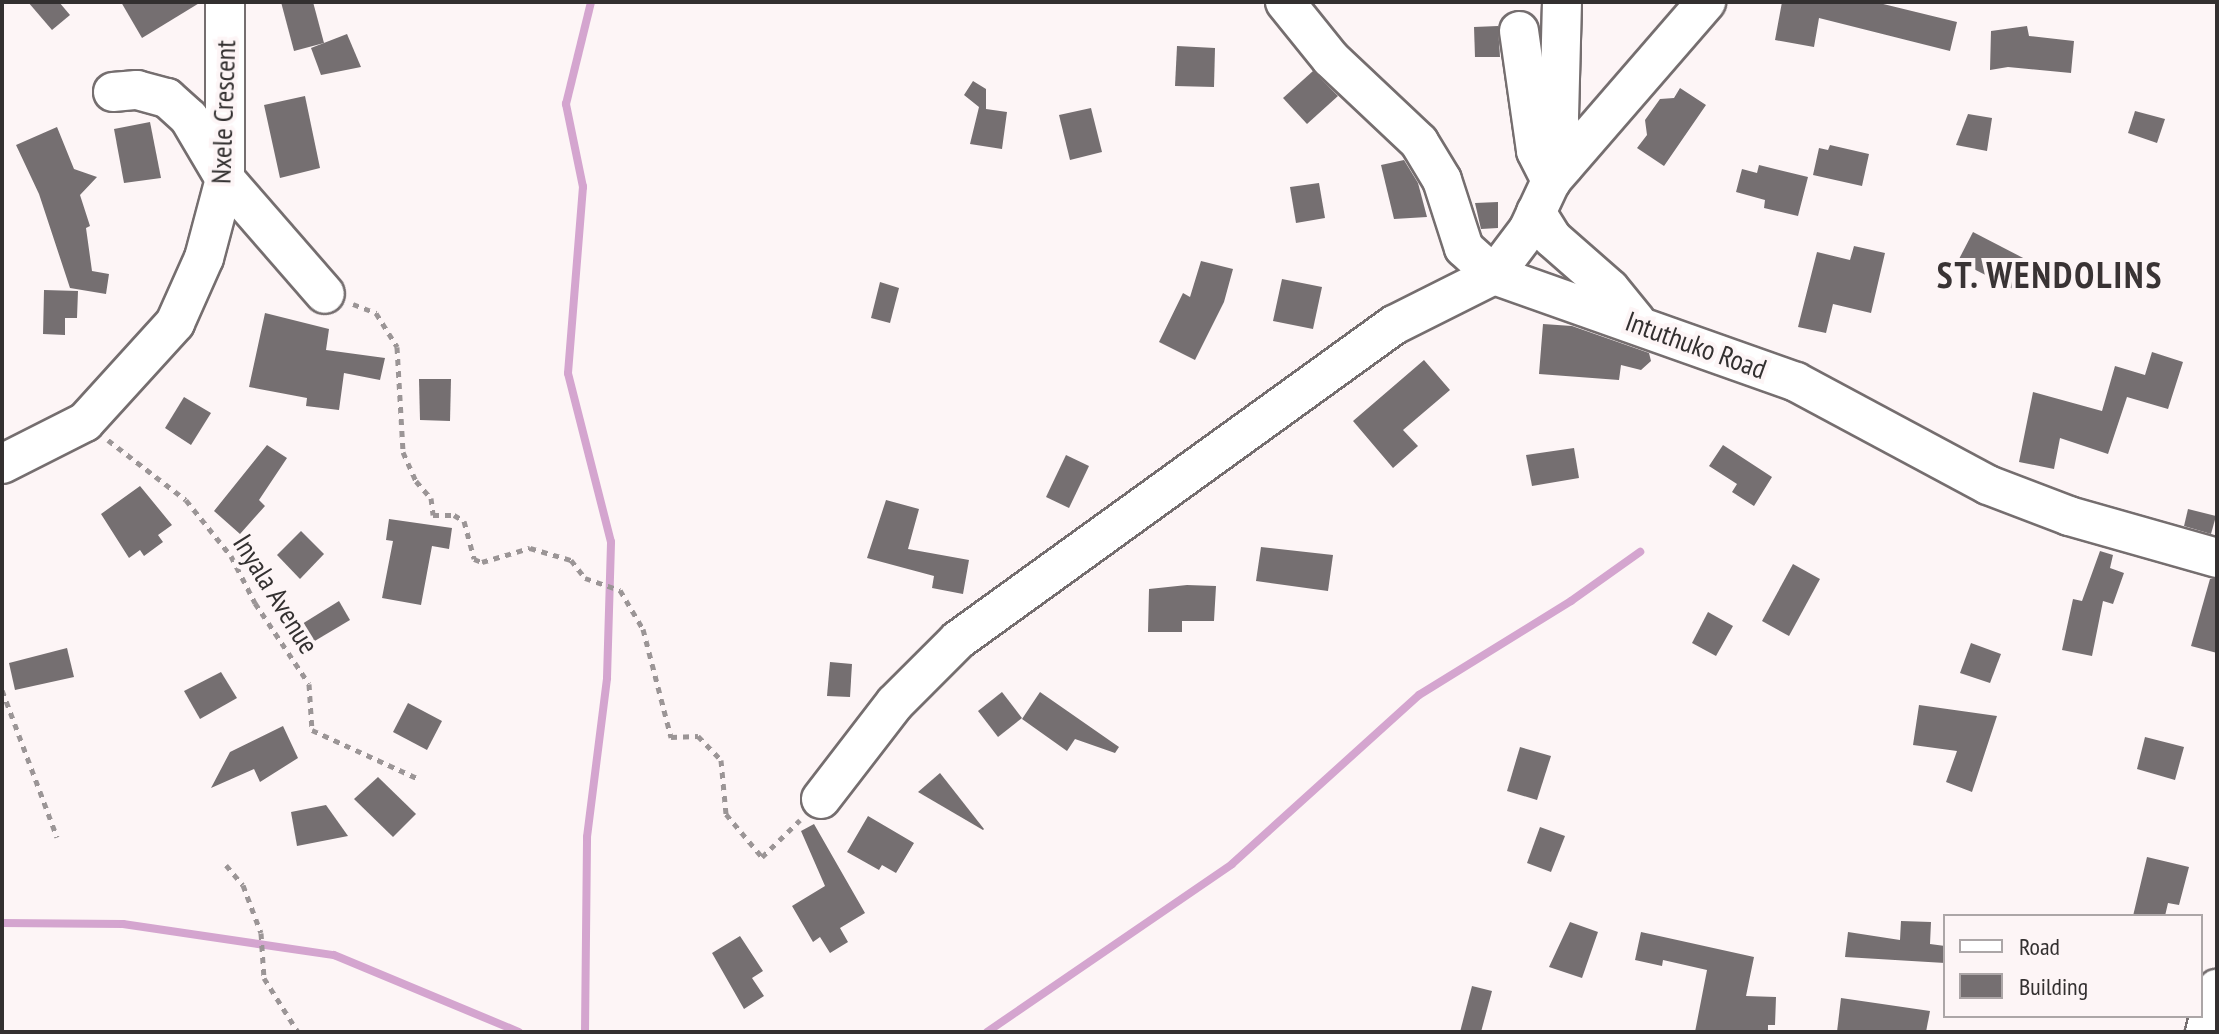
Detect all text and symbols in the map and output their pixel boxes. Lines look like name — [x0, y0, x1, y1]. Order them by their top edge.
street label: Nxele Crescent — [204, 40, 242, 184]
district label: ST. WENDOLINS — [1935, 253, 2165, 297]
street label: Intuthuko Road — [1621, 304, 1771, 386]
street label: Inyala Avenue — [226, 528, 326, 660]
legend — [1943, 914, 2203, 1018]
text: Road — [2019, 931, 2060, 962]
text: Building — [2019, 971, 2088, 1002]

